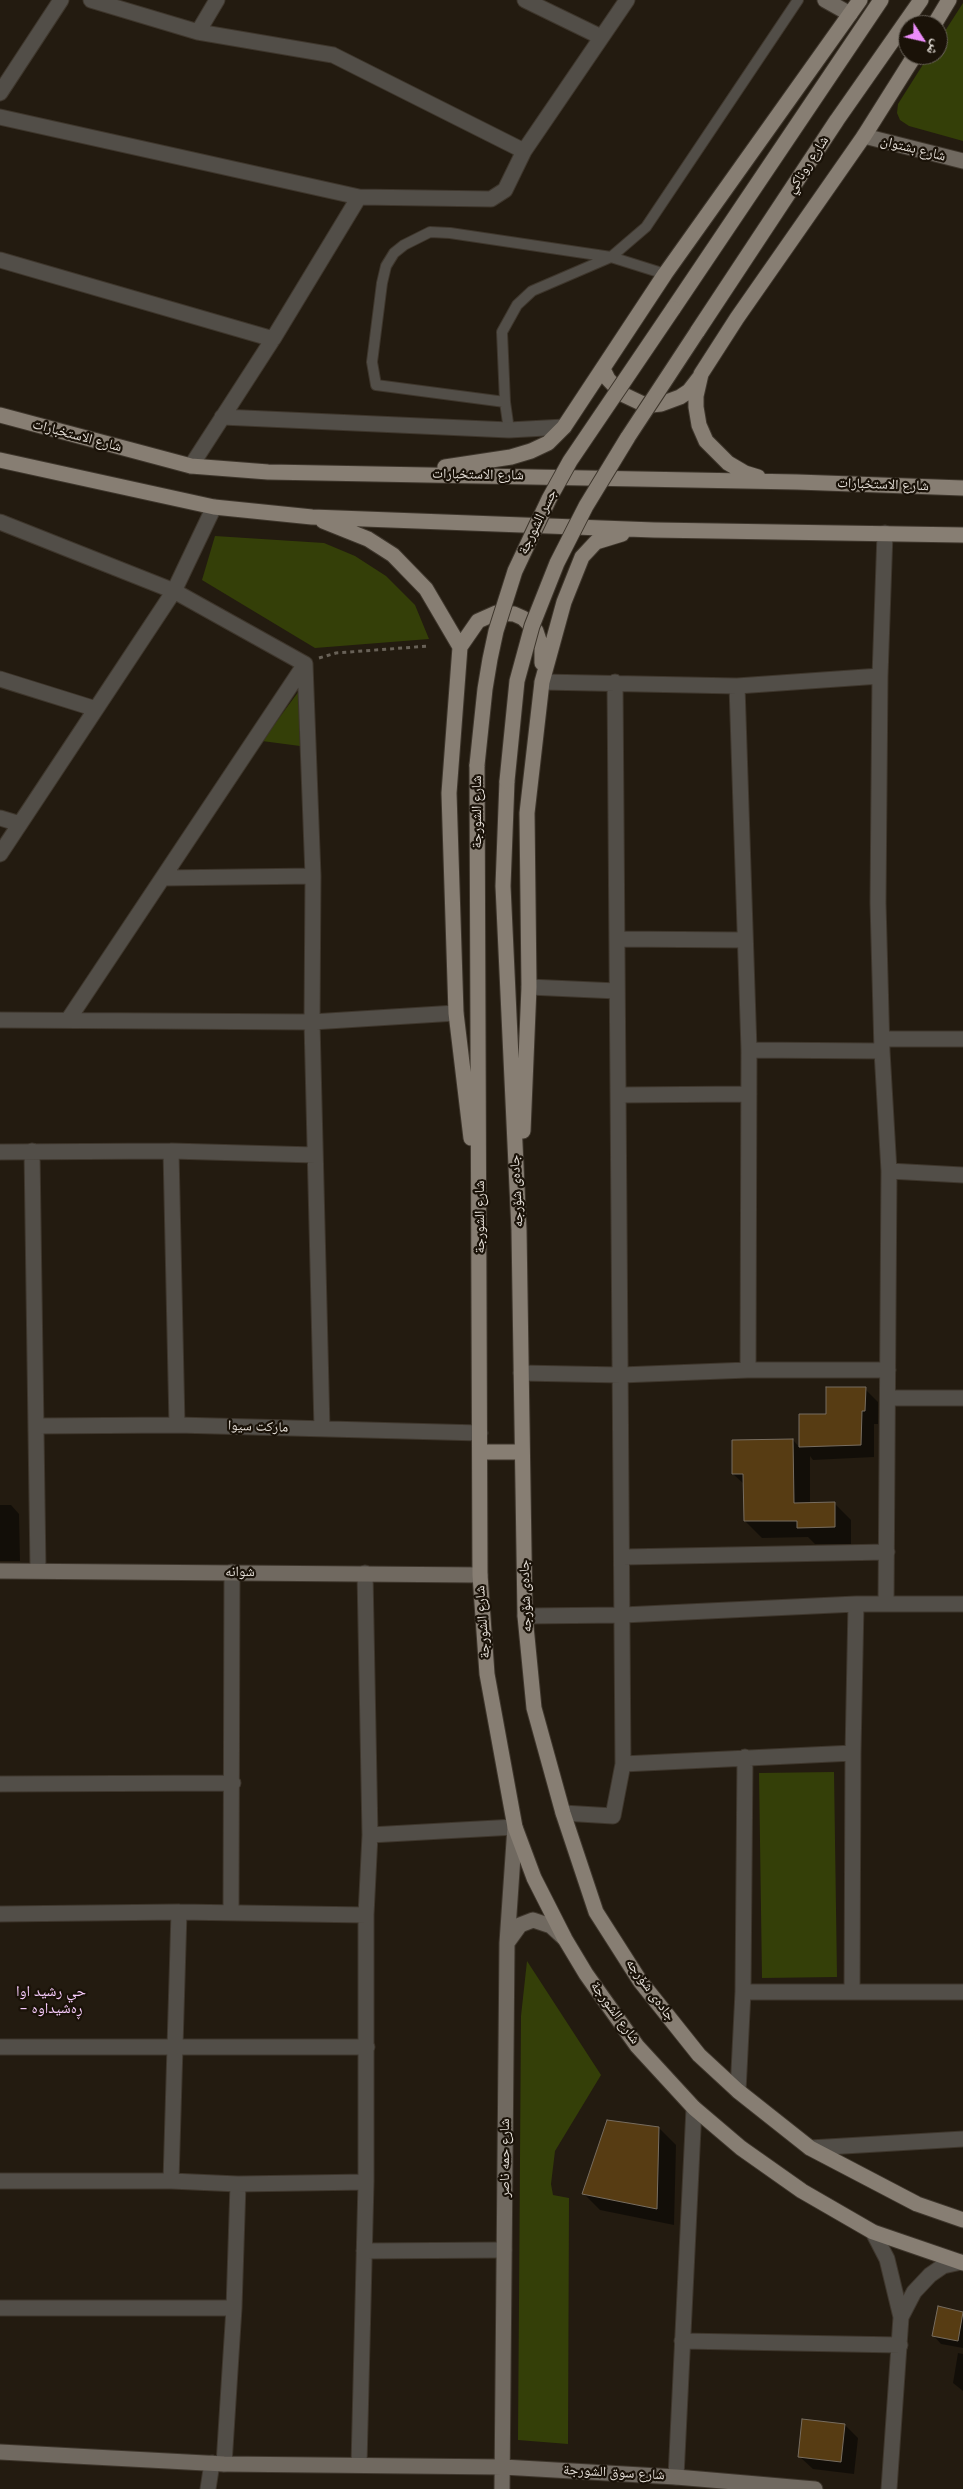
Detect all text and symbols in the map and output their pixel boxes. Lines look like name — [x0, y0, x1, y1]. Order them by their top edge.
north arrow — [898, 15, 948, 65]
text: ش — [923, 37, 946, 59]
street label: شارع روناكي — [783, 133, 833, 197]
street label: شارع بشتوان — [879, 133, 947, 165]
street label: شارع الاستخبارات — [31, 416, 123, 456]
street label: شارع الاستخبارات — [432, 466, 524, 484]
street label: شارع الاستخبارات — [837, 475, 929, 495]
street label: جسر الشورجة — [515, 487, 561, 557]
street label: شارع الشورجة — [469, 775, 485, 849]
street label: جادەی شۆرجە — [507, 1154, 527, 1228]
street label: شارع الشورجة — [472, 1180, 488, 1254]
street label: مارکت سیوا — [228, 1418, 288, 1436]
street label: جادەی شۆرجە — [516, 1559, 536, 1633]
street label: شوانە — [225, 1564, 255, 1580]
street label: شارع الشورجة — [472, 1585, 494, 1659]
street label: جادەی شۆرجە — [622, 1956, 678, 2024]
street label: شارع الشورجة — [587, 1978, 643, 2048]
district label: حي رشيد اوا - ڕەشیداوە — [16, 1983, 86, 2018]
street label: شارع حمه ناصر — [497, 2118, 513, 2198]
street label: شارع سوق الشورجة — [563, 2462, 665, 2484]

